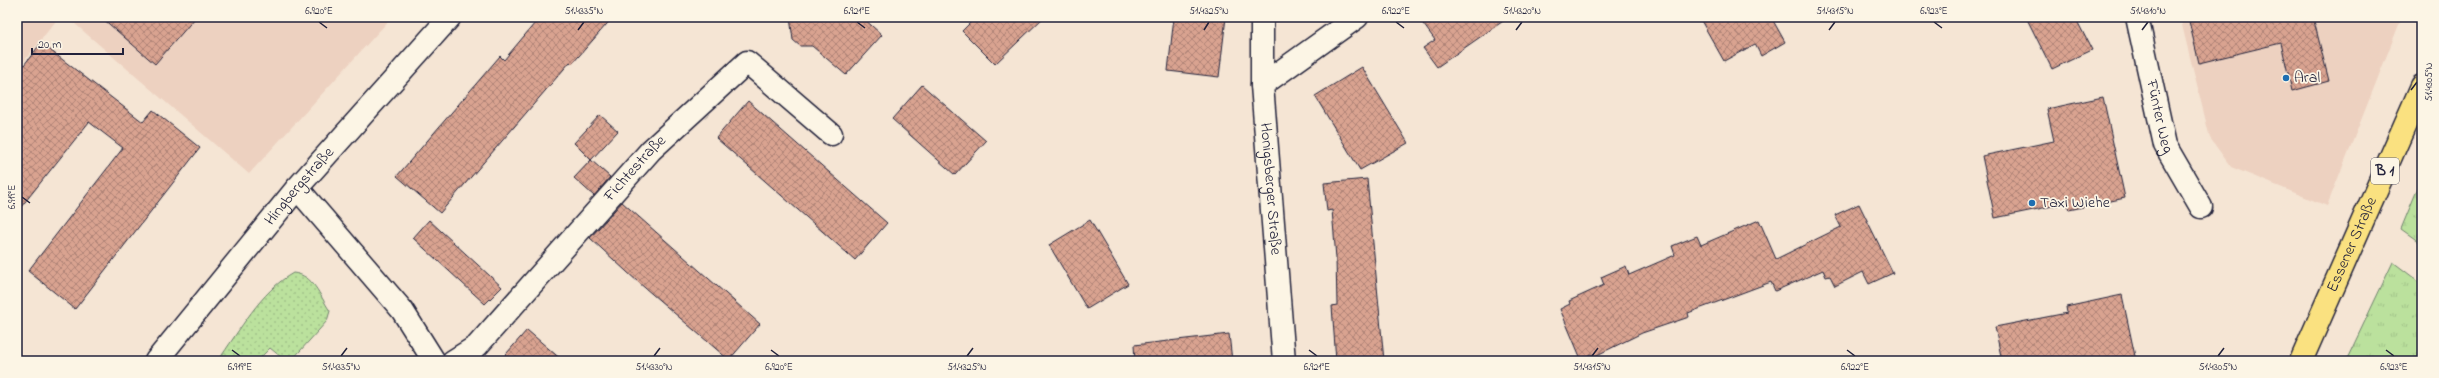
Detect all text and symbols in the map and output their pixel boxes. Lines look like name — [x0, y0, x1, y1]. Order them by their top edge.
text: 6.920°E — [305, 4, 333, 19]
text: 51.4335°N — [565, 4, 603, 19]
text: 6.921°E — [844, 4, 870, 19]
text: 51.4325°N — [1189, 4, 1229, 19]
text: 6.922°E — [1382, 4, 1410, 19]
text: 51.4320°N — [1503, 4, 1541, 19]
text: 51.4315°N — [1816, 4, 1854, 19]
text: 6.923°E — [1920, 4, 1948, 19]
text: 51.4310°N — [2130, 4, 2166, 19]
scale bar — [32, 30, 123, 56]
text: 20 m — [38, 36, 61, 54]
text: 51.4305°N — [2422, 62, 2437, 101]
place label: Aral — [2294, 66, 2320, 90]
marker: Aral — [2281, 73, 2291, 83]
street label: Fünter Weg — [2139, 77, 2180, 158]
street label: Honigsberger Straße — [1253, 122, 1288, 257]
street label: Fichtestraße — [598, 129, 672, 208]
street label: Hingbergstraße — [259, 141, 341, 231]
road number: B 1 — [2371, 158, 2399, 184]
text: 6.919°E — [5, 185, 20, 209]
place label: Taxi Wiehe — [2040, 191, 2111, 215]
street label: Essener Straße — [2321, 192, 2384, 296]
marker: Taxi Wiehe — [2027, 198, 2037, 208]
text: 6.919°E — [228, 360, 252, 375]
text: 51.4335°N — [322, 360, 360, 375]
text: 51.4330°N — [635, 360, 673, 375]
text: 6.920°E — [765, 360, 793, 375]
text: 51.4325°N — [947, 360, 987, 375]
text: 6.921°E — [1304, 360, 1330, 375]
text: 51.4315°N — [1573, 360, 1611, 375]
text: 6.922°E — [1841, 360, 1869, 375]
text: 51.4305°N — [2199, 360, 2238, 375]
text: 6.923°E — [2380, 360, 2408, 375]

